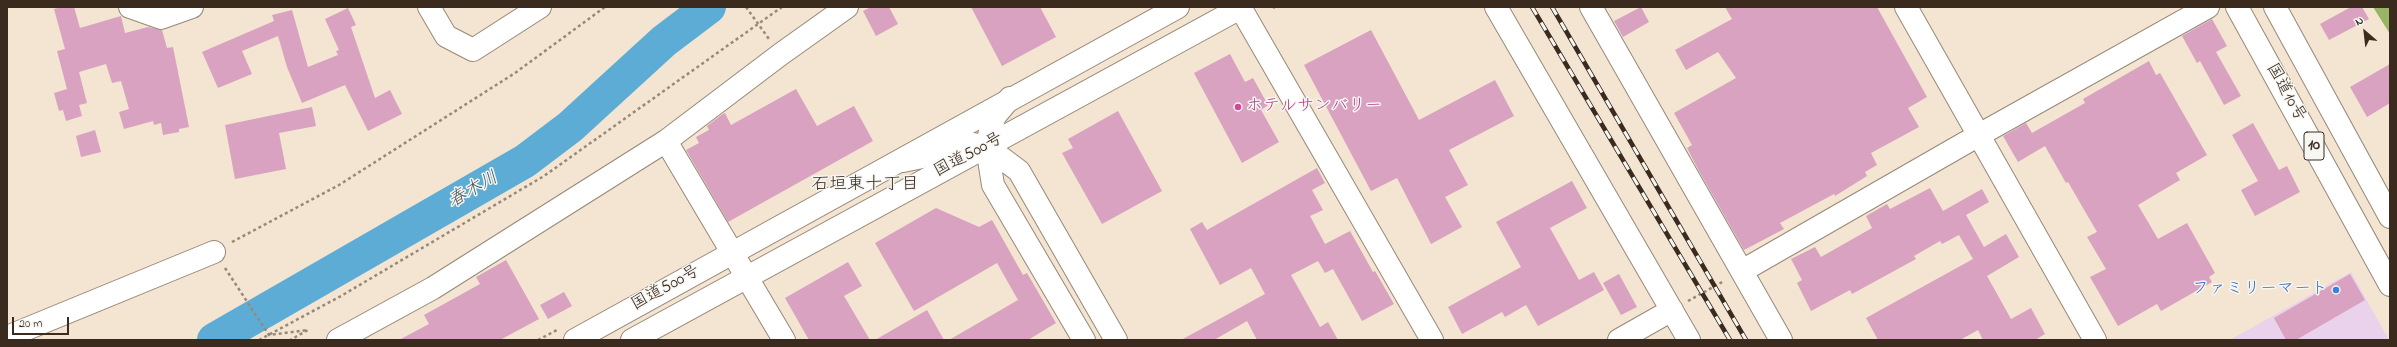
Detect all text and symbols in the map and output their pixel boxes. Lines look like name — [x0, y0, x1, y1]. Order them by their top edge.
north arrow — [2345, 12, 2385, 52]
text: N — [2352, 13, 2366, 30]
street label: 国道10号 — [2261, 60, 2309, 126]
place label: ホテルサンバリー — [1246, 97, 1382, 117]
marker: ホテルサンバリー — [1233, 102, 1243, 112]
street label: 国道500号 — [931, 129, 1007, 183]
road number: 10 — [2304, 132, 2324, 160]
water label: 春木川 — [445, 168, 503, 214]
district label: 石垣東十丁目 — [811, 175, 919, 197]
street label: 国道500号 — [628, 262, 704, 316]
place label: ファミリーマート — [2192, 280, 2328, 300]
marker: ファミリーマート — [2331, 285, 2341, 295]
scale bar — [14, 309, 71, 335]
text: 20 m — [19, 315, 42, 333]

